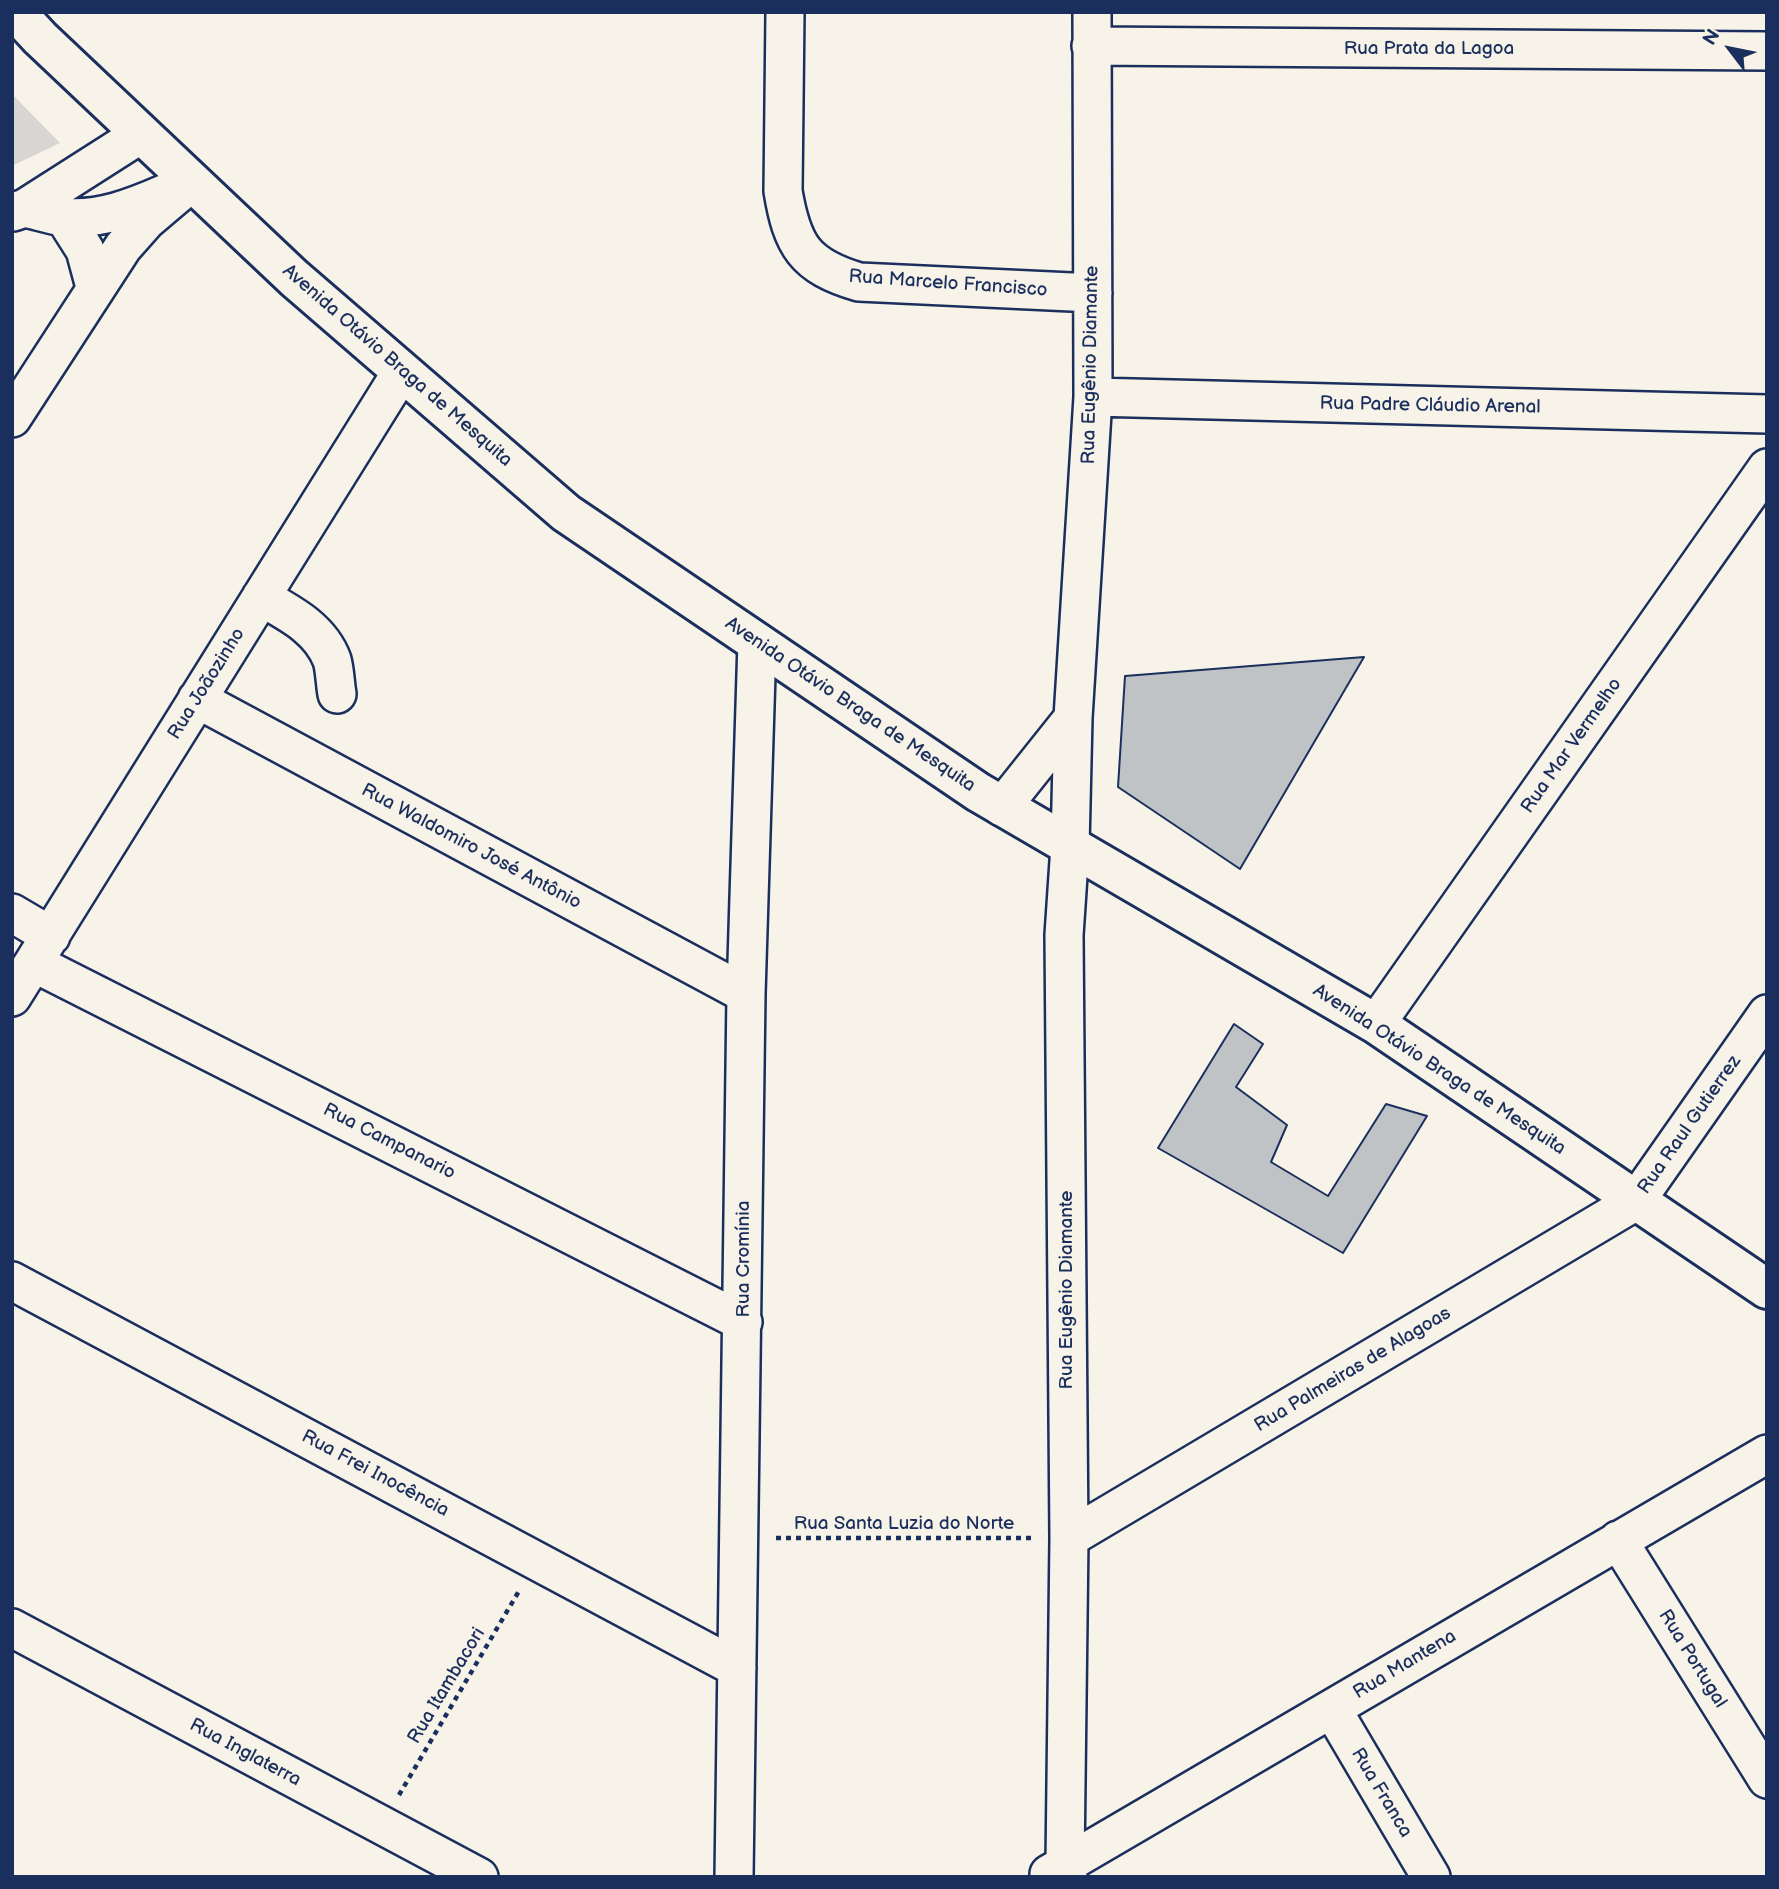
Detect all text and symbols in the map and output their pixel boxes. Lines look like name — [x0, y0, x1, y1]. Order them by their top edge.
north arrow — [1695, 14, 1765, 84]
text: N — [1698, 25, 1725, 50]
street label: Rua Prata da Lagoa — [1344, 38, 1514, 60]
street label: Avenida Otávio Braga de Mesquita — [278, 260, 516, 472]
street label: Rua Eugênio Diamante — [1078, 265, 1104, 465]
street label: Rua Marcelo Francisco — [848, 266, 1048, 302]
street label: Rua Padre Cláudio Arenal — [1319, 393, 1541, 419]
street label: Avenida Otávio Braga de Mesquita — [721, 613, 979, 797]
street label: Rua Joãozinho — [164, 624, 250, 744]
street label: Rua Mar Vermelho — [1517, 674, 1627, 818]
street label: Rua Waldomiro José Antônio — [357, 779, 585, 915]
street label: Avenida Otávio Braga de Mesquita — [1308, 980, 1570, 1160]
street label: Rua Raul Gutierrez — [1634, 1051, 1746, 1199]
street label: Rua Campanario — [319, 1099, 459, 1185]
street label: Rua Eugênio Diamante — [1056, 1191, 1078, 1389]
street label: Rua Cromínia — [733, 1201, 755, 1317]
street label: Rua Palmeiras de Alagoas — [1251, 1302, 1455, 1438]
street label: Rua Frei Inocência — [297, 1426, 453, 1522]
street label: Rua Santa Luzia do Norte — [794, 1513, 1014, 1535]
street label: Rua Portugal — [1653, 1606, 1731, 1712]
street label: Rua Itambacori — [403, 1624, 491, 1748]
street label: Rua Mantena — [1349, 1625, 1461, 1705]
street label: Rua Inglaterra — [185, 1714, 305, 1792]
street label: Rua Franca — [1345, 1744, 1417, 1842]

